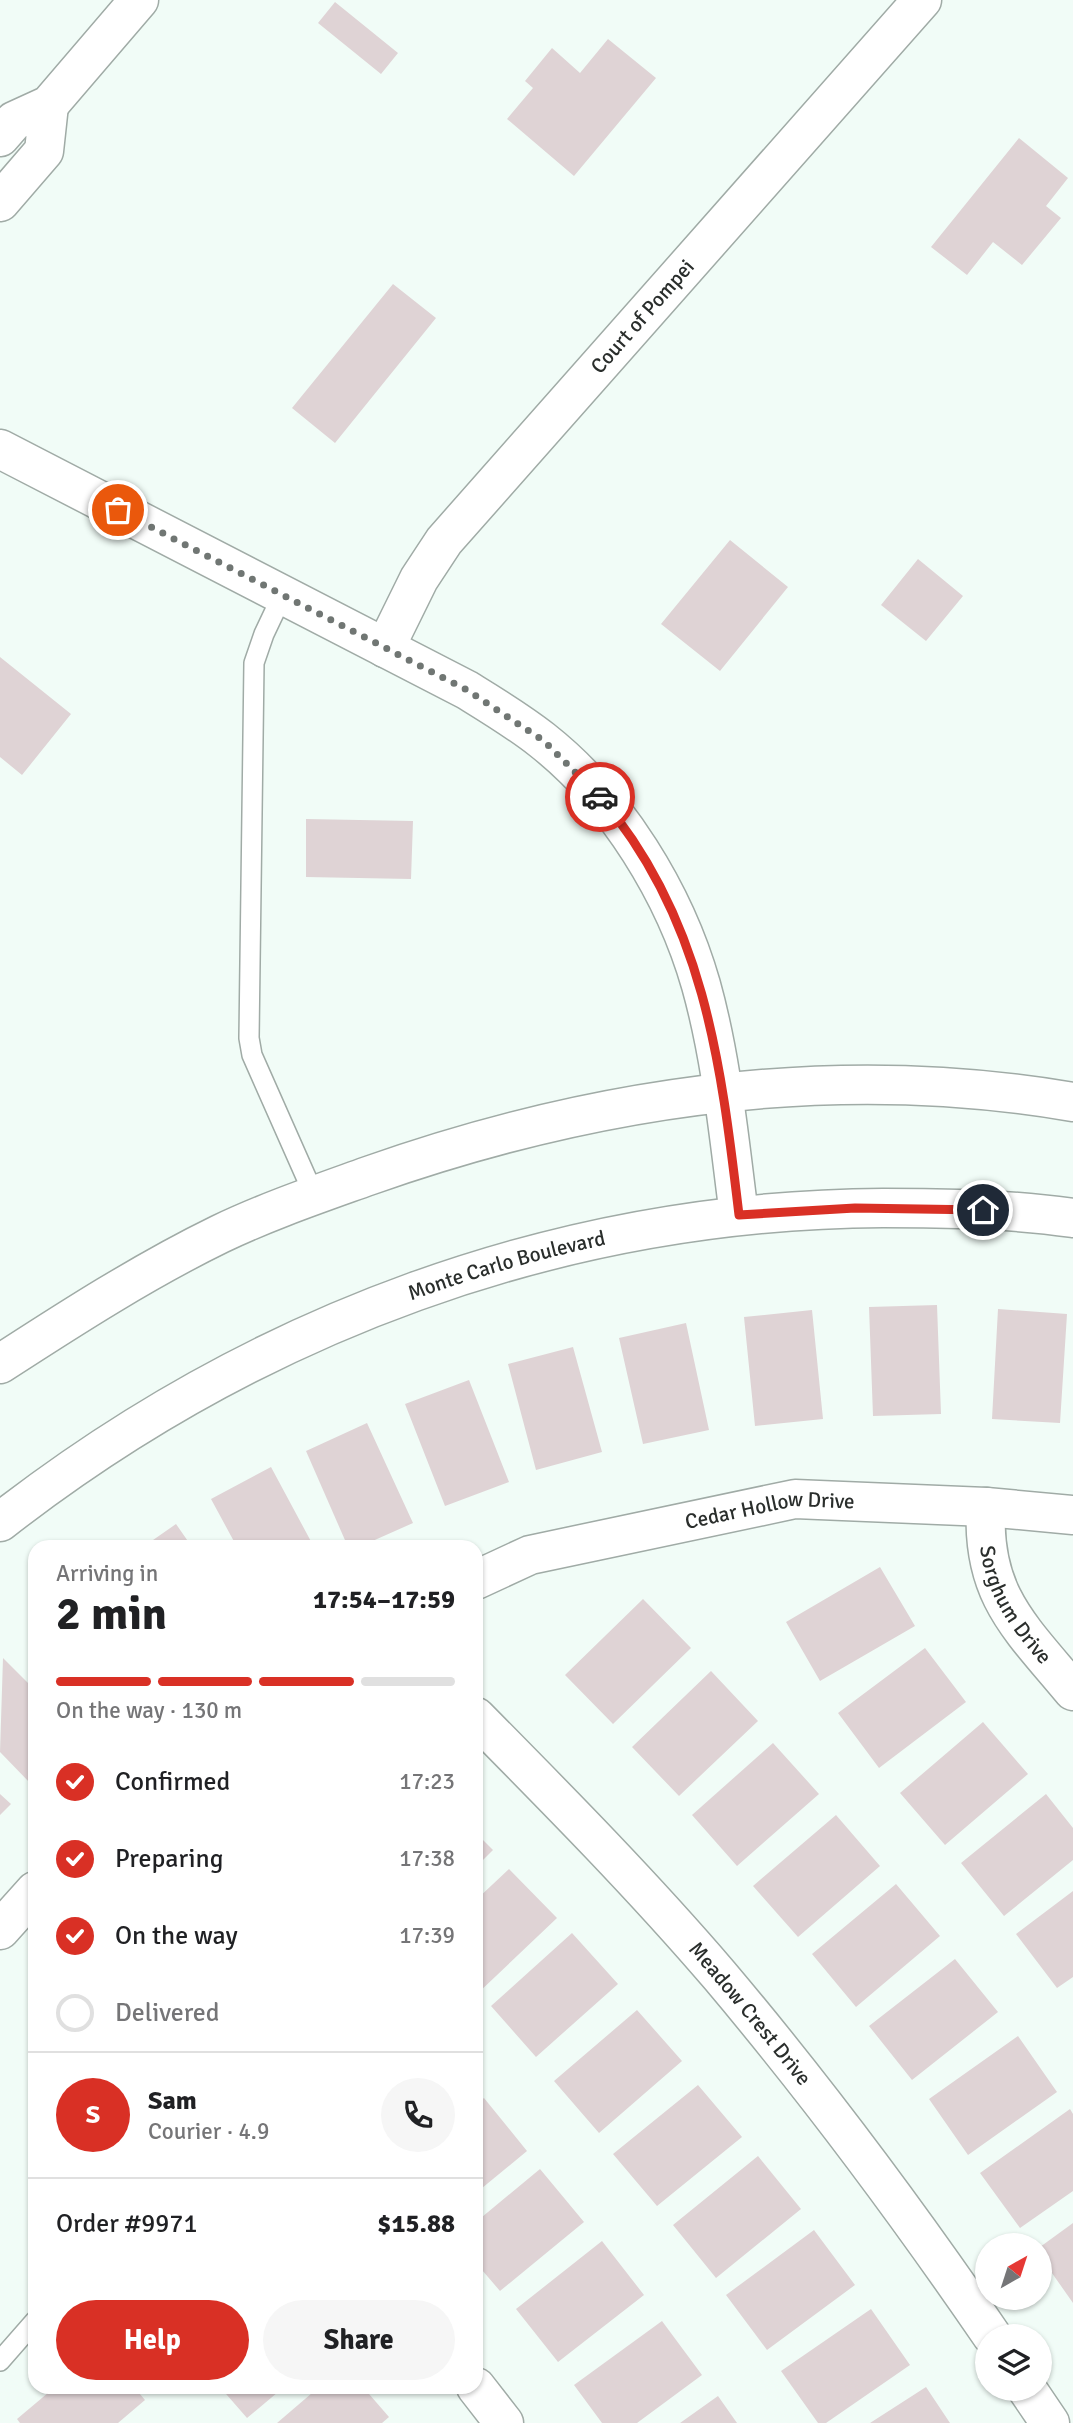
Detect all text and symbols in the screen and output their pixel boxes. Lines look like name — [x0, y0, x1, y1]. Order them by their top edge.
street label: Court of Pompei — [585, 254, 700, 379]
pin — [88, 480, 148, 540]
icon: bag — [99, 491, 137, 529]
courier — [565, 762, 635, 832]
icon: car — [581, 778, 619, 816]
pin — [953, 1180, 1013, 1240]
icon: home — [964, 1191, 1002, 1229]
street label: Monte Carlo Boulevard — [404, 1225, 608, 1306]
street label: Cedar Hollow Drive — [683, 1486, 855, 1535]
street label: Sorghum Drive — [974, 1544, 1057, 1669]
text: Arriving in — [56, 1559, 158, 1588]
text: 17:54–17:59 — [313, 1584, 455, 1616]
text: 2 min — [56, 1586, 167, 1642]
text: On the way · 130 m — [56, 1696, 242, 1725]
icon: check — [56, 1763, 94, 1801]
text: Confirmed — [115, 1766, 230, 1798]
text: 17:23 — [399, 1767, 455, 1796]
icon: check — [56, 1840, 94, 1878]
text: Preparing — [115, 1843, 223, 1875]
text: 17:38 — [399, 1844, 455, 1873]
icon: check — [56, 1917, 94, 1955]
text: On the way — [115, 1920, 238, 1952]
text: 17:39 — [399, 1921, 455, 1950]
street label: Meadow Crest Drive — [683, 1936, 817, 2091]
text: Delivered — [115, 1997, 220, 2029]
button: phone — [381, 2078, 455, 2152]
text: Sam — [148, 2085, 197, 2117]
text: S — [86, 2099, 100, 2131]
text: Courier · 4.9 — [148, 2117, 269, 2146]
text: Order #9971 — [56, 2208, 197, 2240]
text: $15.88 — [377, 2208, 455, 2240]
north arrow — [975, 2233, 1052, 2310]
map controls — [975, 2233, 1052, 2401]
button: Help — [56, 2300, 249, 2380]
button: Share — [263, 2300, 455, 2380]
button: layers — [975, 2324, 1052, 2401]

